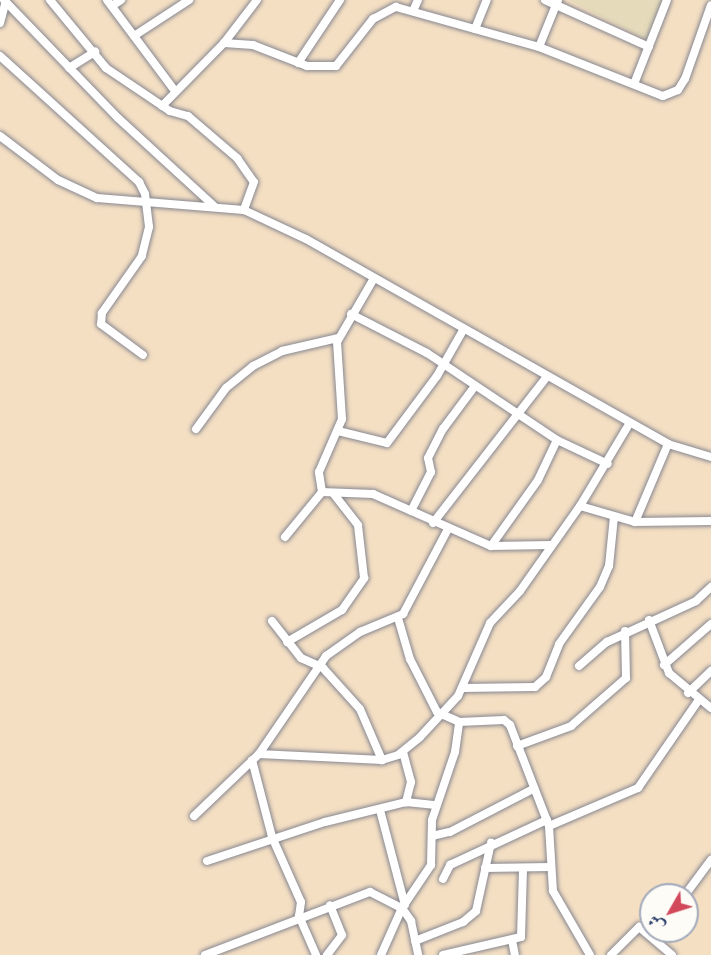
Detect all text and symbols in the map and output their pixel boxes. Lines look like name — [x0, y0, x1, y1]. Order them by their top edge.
north arrow — [639, 883, 699, 943]
text: ش — [643, 910, 670, 936]

